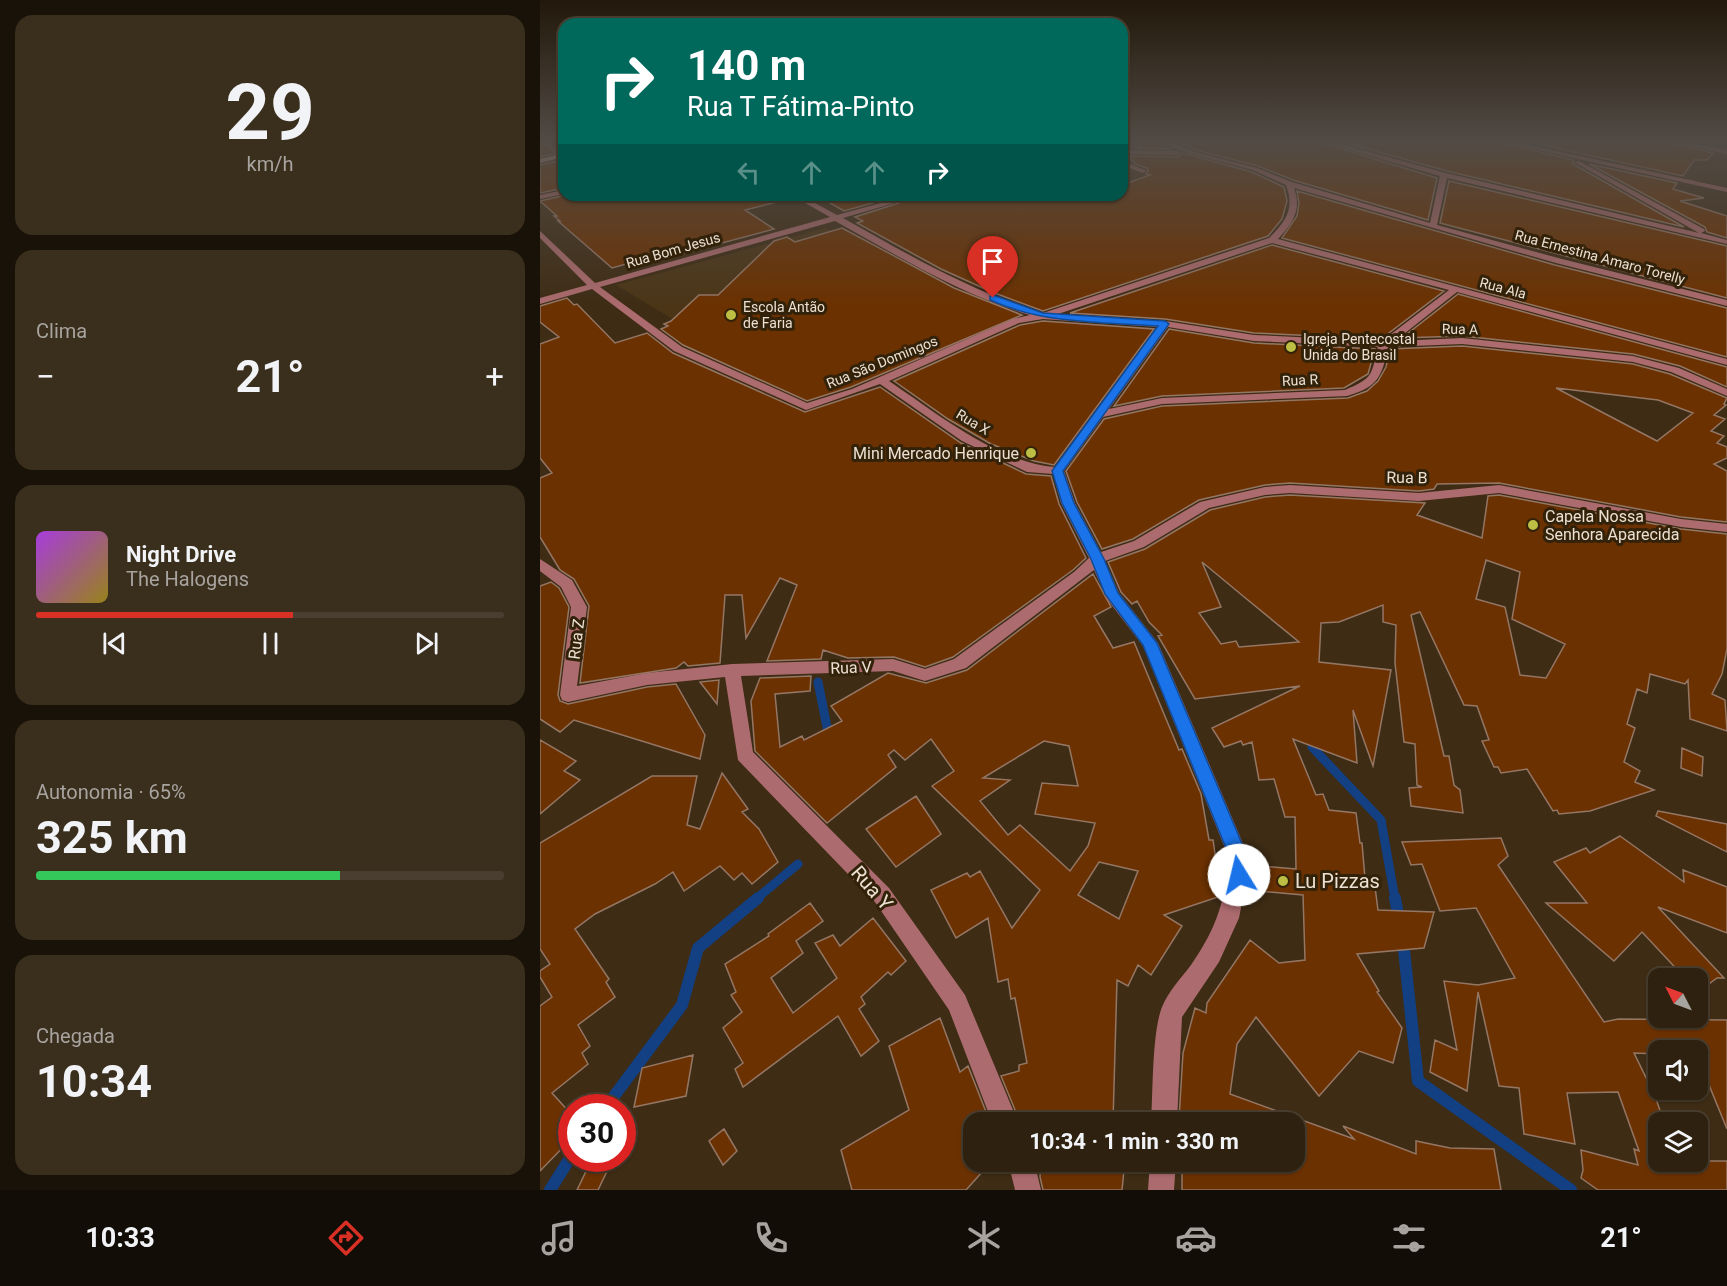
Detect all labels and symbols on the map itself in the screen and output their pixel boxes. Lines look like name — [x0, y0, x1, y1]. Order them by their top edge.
street label: Rua Ernestina Amaro Torelly — [1513, 227, 1687, 288]
street label: Rua Bom Jesus — [624, 229, 722, 271]
pin — [967, 236, 1018, 298]
street label: Rua Ala — [1478, 274, 1528, 302]
place label: Escola Antão de Faria — [743, 299, 825, 331]
marker: Escola Antão de Faria — [724, 308, 738, 322]
street label: Rua A — [1442, 321, 1478, 337]
place label: Igreja Pentecostal Unida do Brasil — [1303, 331, 1415, 363]
street label: Rua São Domingos — [824, 332, 940, 392]
marker: Igreja Pentecostal Unida do Brasil — [1284, 340, 1298, 354]
street label: Rua R — [1282, 371, 1319, 389]
street label: Rua X — [953, 406, 993, 438]
place label: Mini Mercado Henrique — [853, 444, 1019, 463]
marker: Mini Mercado Henrique — [1024, 446, 1038, 460]
street label: Rua B — [1386, 468, 1428, 487]
place label: Capela Nossa Senhora Aparecida — [1545, 507, 1679, 544]
marker: Capela Nossa Senhora Aparecida — [1526, 518, 1540, 532]
street label: Rua Z — [565, 618, 588, 661]
street label: Rua V — [830, 657, 872, 678]
position arrow — [1207, 843, 1271, 907]
street label: Rua Y — [846, 861, 898, 915]
place label: Lu Pizzas — [1295, 869, 1380, 893]
marker: Lu Pizzas — [1276, 874, 1290, 888]
north arrow — [1648, 968, 1708, 1028]
speed limit sign: 30 — [558, 1094, 636, 1172]

